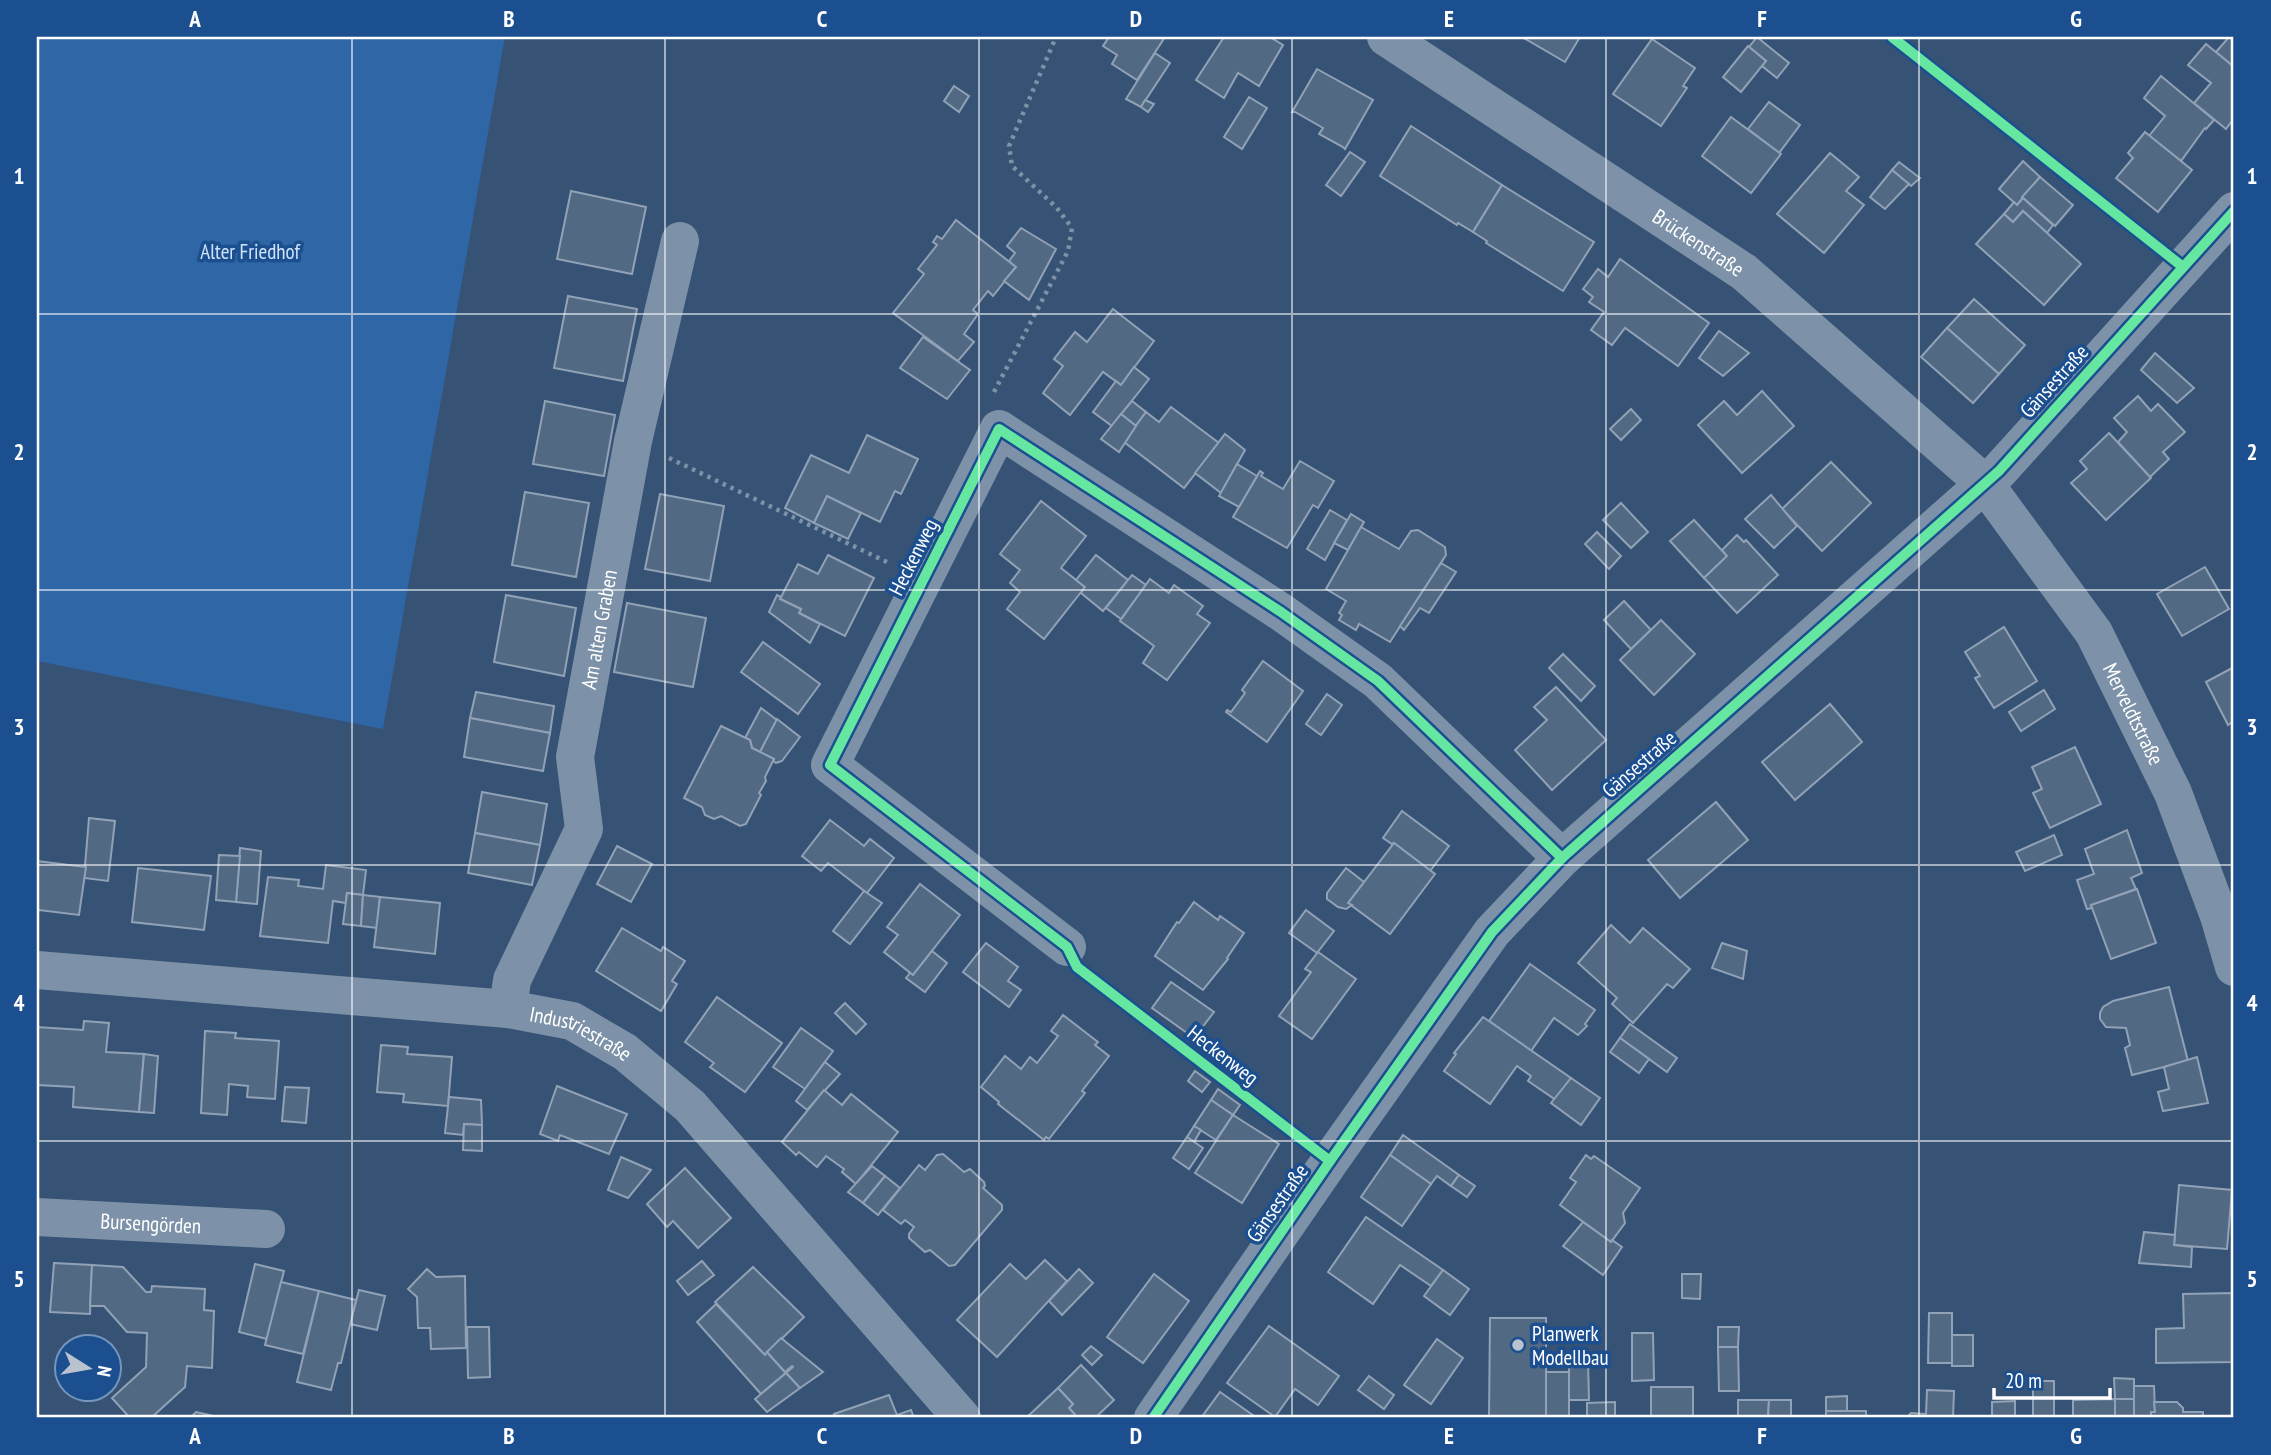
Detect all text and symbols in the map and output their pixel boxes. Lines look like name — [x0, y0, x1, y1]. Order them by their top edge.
text: A — [188, 4, 201, 33]
text: B — [503, 4, 515, 33]
text: C — [817, 4, 828, 33]
text: D — [1130, 4, 1142, 33]
text: E — [1444, 4, 1454, 33]
text: F — [1757, 4, 1767, 33]
text: G — [2070, 4, 2082, 33]
text: 1 — [14, 161, 25, 190]
text: 1 — [2247, 161, 2258, 190]
street label: Brückenstraße — [1648, 202, 1750, 282]
park label: Alter Friedhof — [200, 238, 300, 265]
street label: Gänsestraße — [2014, 339, 2094, 423]
text: 2 — [14, 437, 25, 466]
text: 2 — [2247, 437, 2258, 466]
street label: Heckenweg — [882, 514, 944, 600]
street label: Am alten Graben — [574, 567, 623, 691]
street label: Merveldtstraße — [2097, 658, 2170, 769]
text: 3 — [14, 712, 25, 741]
text: 3 — [2247, 712, 2258, 741]
street label: Gänsestraße — [1596, 724, 1682, 804]
text: 4 — [14, 988, 25, 1017]
text: 4 — [2247, 988, 2258, 1017]
street label: Industriestraße — [527, 1000, 638, 1066]
street label: Heckenweg — [1182, 1019, 1264, 1091]
street label: Gänsestraße — [1240, 1159, 1314, 1247]
street label: Bursengörden — [100, 1207, 202, 1239]
text: 5 — [14, 1264, 25, 1293]
text: 5 — [2247, 1264, 2258, 1293]
place label: Planwerk Modellbau — [1532, 1320, 1609, 1371]
north arrow — [52, 1332, 122, 1402]
marker: Planwerk Modellbau — [1510, 1337, 1526, 1353]
scale bar — [1994, 1357, 2110, 1401]
text: N — [92, 1364, 117, 1379]
text: 20 m — [2005, 1367, 2042, 1394]
text: A — [188, 1421, 201, 1450]
text: B — [503, 1421, 515, 1450]
text: C — [817, 1421, 828, 1450]
text: D — [1130, 1421, 1142, 1450]
text: E — [1444, 1421, 1454, 1450]
text: F — [1757, 1421, 1767, 1450]
text: G — [2070, 1421, 2082, 1450]

